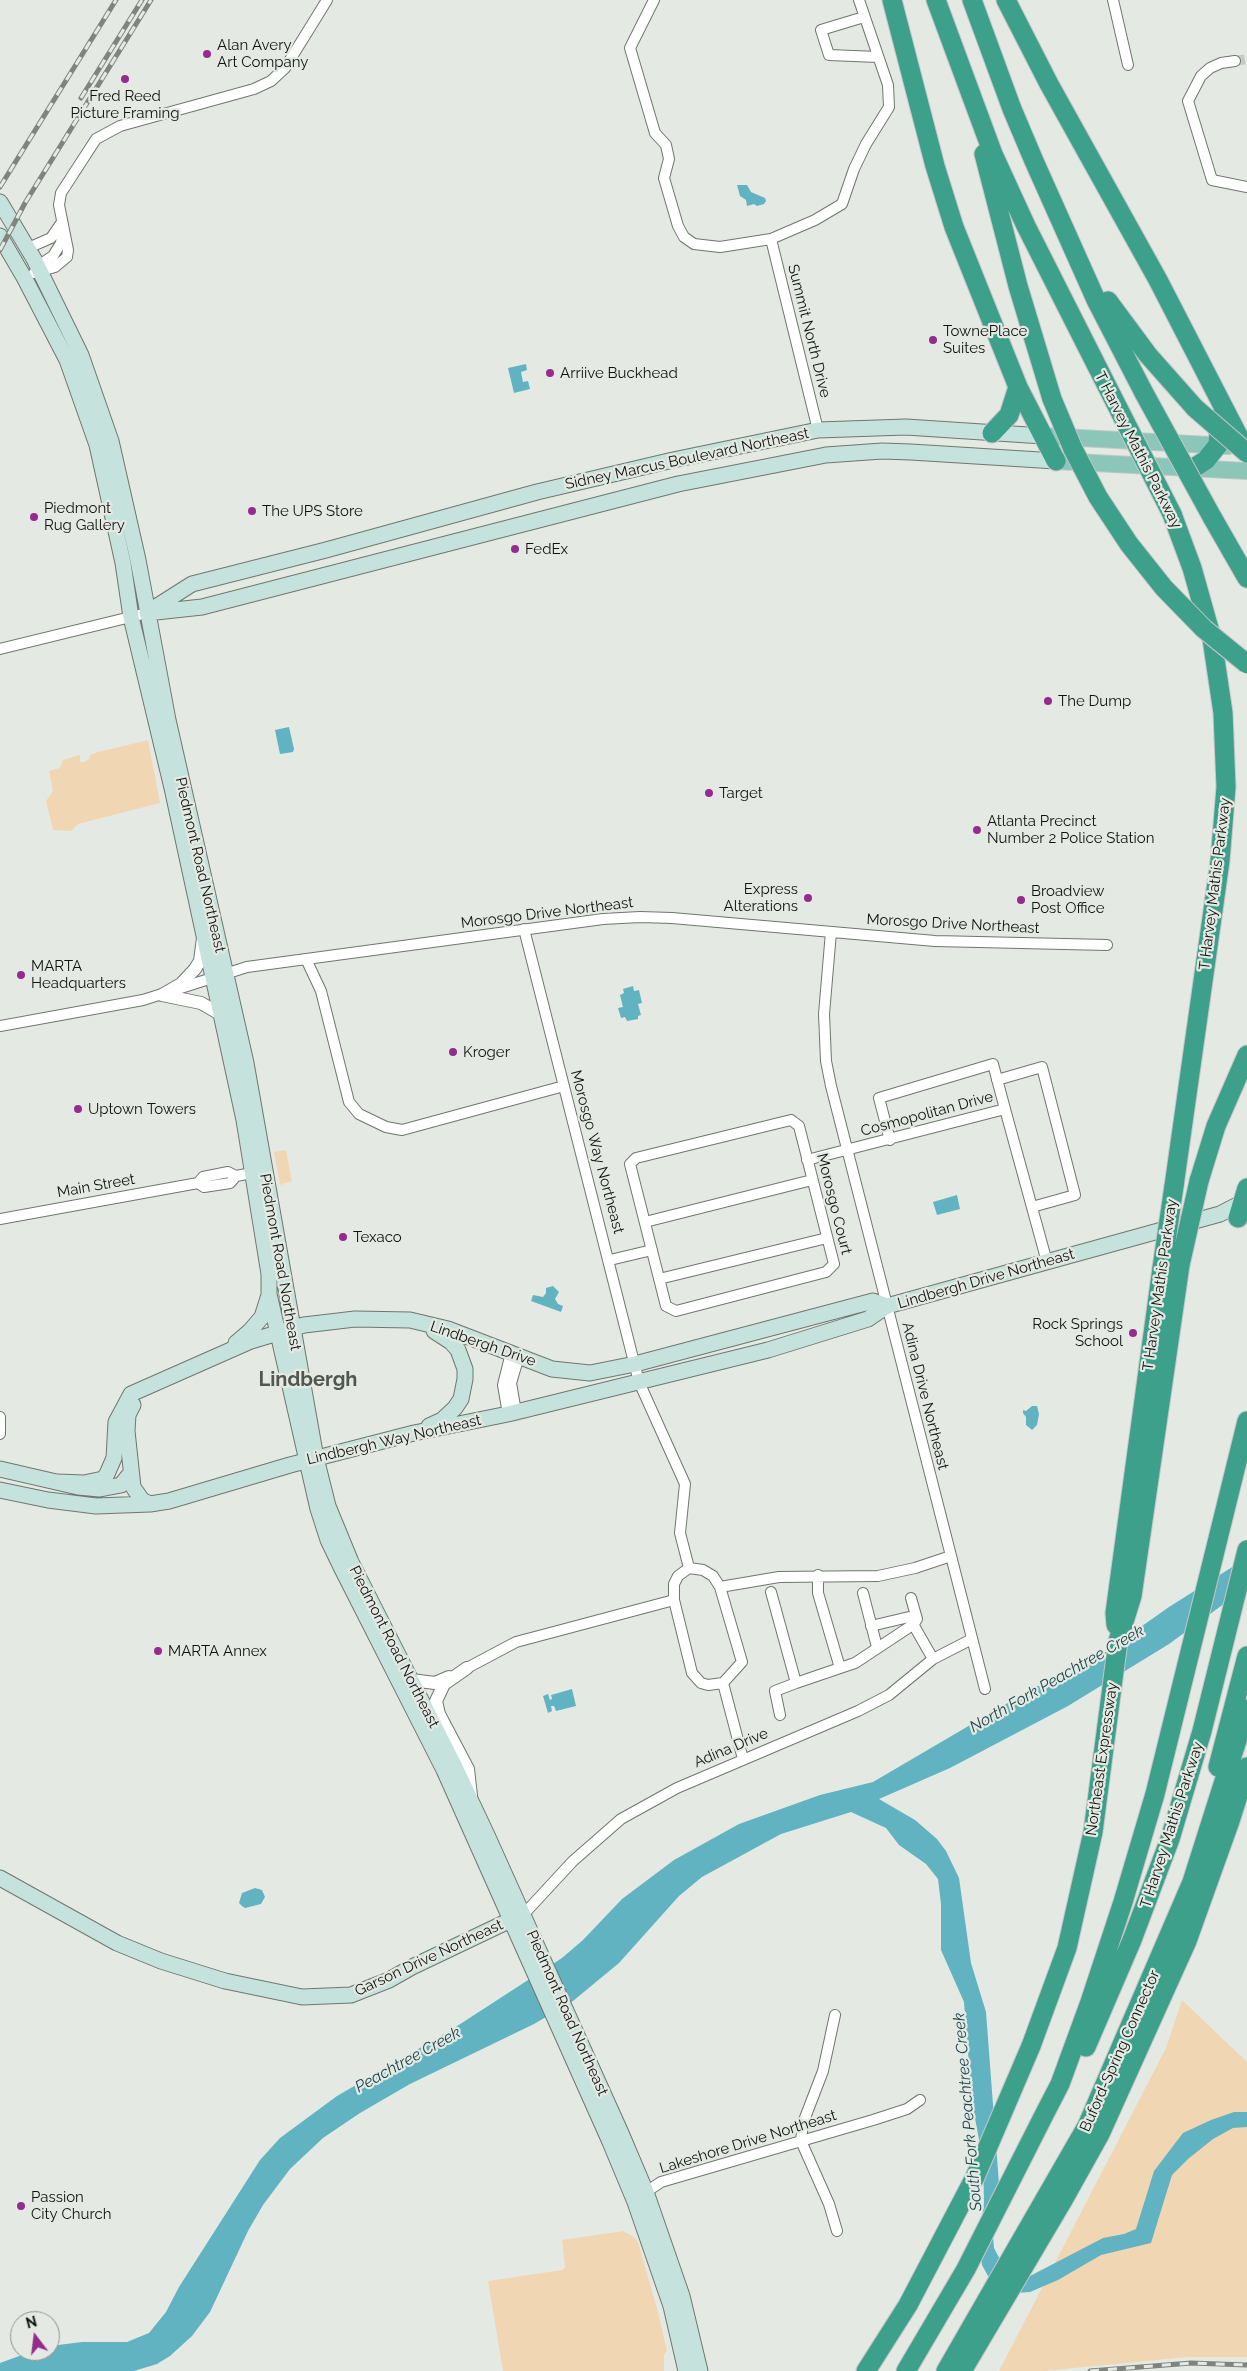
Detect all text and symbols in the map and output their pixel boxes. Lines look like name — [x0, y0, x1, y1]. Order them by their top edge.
place label: Alan Avery Art Company — [217, 36, 308, 71]
marker: Alan Avery Art Company — [201, 48, 213, 60]
marker: Fred Reed Picture Framing — [119, 73, 131, 85]
place label: Fred Reed Picture Framing — [70, 87, 180, 122]
street label: Summit North Drive — [784, 262, 834, 400]
place label: TownePlace Suites — [943, 322, 1027, 357]
marker: TownePlace Suites — [927, 334, 939, 346]
place label: Arriive Buckhead — [560, 364, 678, 382]
marker: Arriive Buckhead — [544, 367, 556, 379]
street label: T Harvey Mathis Parkway — [1091, 369, 1185, 531]
street label: Sidney Marcus Boulevard Northeast — [563, 424, 811, 494]
place label: Piedmont Rug Gallery — [44, 499, 125, 534]
place label: The UPS Store — [262, 502, 363, 520]
marker: The UPS Store — [246, 505, 258, 517]
marker: Piedmont Rug Gallery — [28, 511, 40, 523]
place label: FedEx — [525, 540, 568, 558]
marker: FedEx — [509, 543, 521, 555]
place label: The Dump — [1058, 692, 1131, 710]
marker: The Dump — [1042, 695, 1054, 707]
street label: Piedmont Road Northeast — [171, 776, 229, 954]
place label: Target — [719, 784, 763, 802]
marker: Target — [703, 787, 715, 799]
street label: T Harvey Mathis Parkway — [1195, 797, 1235, 971]
place label: Atlanta Precinct Number 2 Police Station — [987, 812, 1154, 847]
marker: Atlanta Precinct Number 2 Police Station — [971, 824, 983, 836]
place label: Express Alterations — [724, 880, 798, 915]
place label: Broadview Post Office — [1031, 882, 1104, 917]
marker: Express Alterations — [802, 892, 814, 904]
street label: Morosgo Drive Northeast — [460, 893, 634, 933]
marker: Broadview Post Office — [1015, 894, 1027, 906]
street label: Morosgo Drive Northeast — [866, 910, 1040, 938]
place label: MARTA Headquarters — [31, 957, 126, 992]
marker: MARTA Headquarters — [15, 969, 27, 981]
place label: Kroger — [463, 1043, 510, 1061]
marker: Kroger — [447, 1046, 459, 1058]
street label: Morosgo Way Northeast — [566, 1068, 628, 1236]
street label: Cosmopolitan Drive — [859, 1088, 995, 1140]
place label: Uptown Towers — [88, 1100, 196, 1118]
marker: Uptown Towers — [72, 1103, 84, 1115]
street label: Morosgo Court — [813, 1152, 855, 1256]
street label: Main Street — [56, 1170, 136, 1202]
street label: Piedmont Road Northeast — [256, 1172, 304, 1352]
street label: T Harvey Mathis Parkway — [1139, 1198, 1181, 1372]
place label: Texaco — [353, 1228, 402, 1246]
marker: Texaco — [337, 1231, 349, 1243]
street label: Lindbergh Drive Northeast — [895, 1245, 1077, 1313]
place label: Rock Springs School — [1032, 1315, 1123, 1350]
street label: Lindbergh Drive — [428, 1317, 538, 1371]
street label: Adina Drive Northeast — [898, 1320, 952, 1472]
marker: Rock Springs School — [1127, 1327, 1139, 1339]
district label: Lindbergh — [259, 1368, 357, 1392]
street label: Lindbergh Way Northeast — [305, 1411, 483, 1469]
street label: Piedmont Road Northeast — [345, 1563, 443, 1731]
water label: North Fork Peachtree Creek — [966, 1621, 1148, 1737]
place label: MARTA Annex — [168, 1642, 267, 1660]
marker: MARTA Annex — [152, 1645, 164, 1657]
street label: Northeast Expressway — [1082, 1681, 1122, 1837]
street label: Adina Drive — [691, 1724, 771, 1772]
street label: T Harvey Mathis Parkway — [1137, 1740, 1207, 1910]
street label: Garson Drive Northeast — [352, 1916, 506, 2000]
street label: Piedmont Road Northeast — [522, 1927, 612, 2099]
street label: Buford-Spring Connector — [1076, 1967, 1164, 2135]
water label: South Fork Peachtree Creek — [950, 2012, 986, 2212]
water label: Peachtree Creek — [352, 2023, 464, 2097]
street label: Lakeshore Drive Northeast — [657, 2106, 839, 2178]
place label: Passion City Church — [31, 2188, 111, 2223]
marker: Passion City Church — [15, 2200, 27, 2212]
north arrow — [10, 2311, 60, 2361]
text: N — [24, 2313, 39, 2332]

